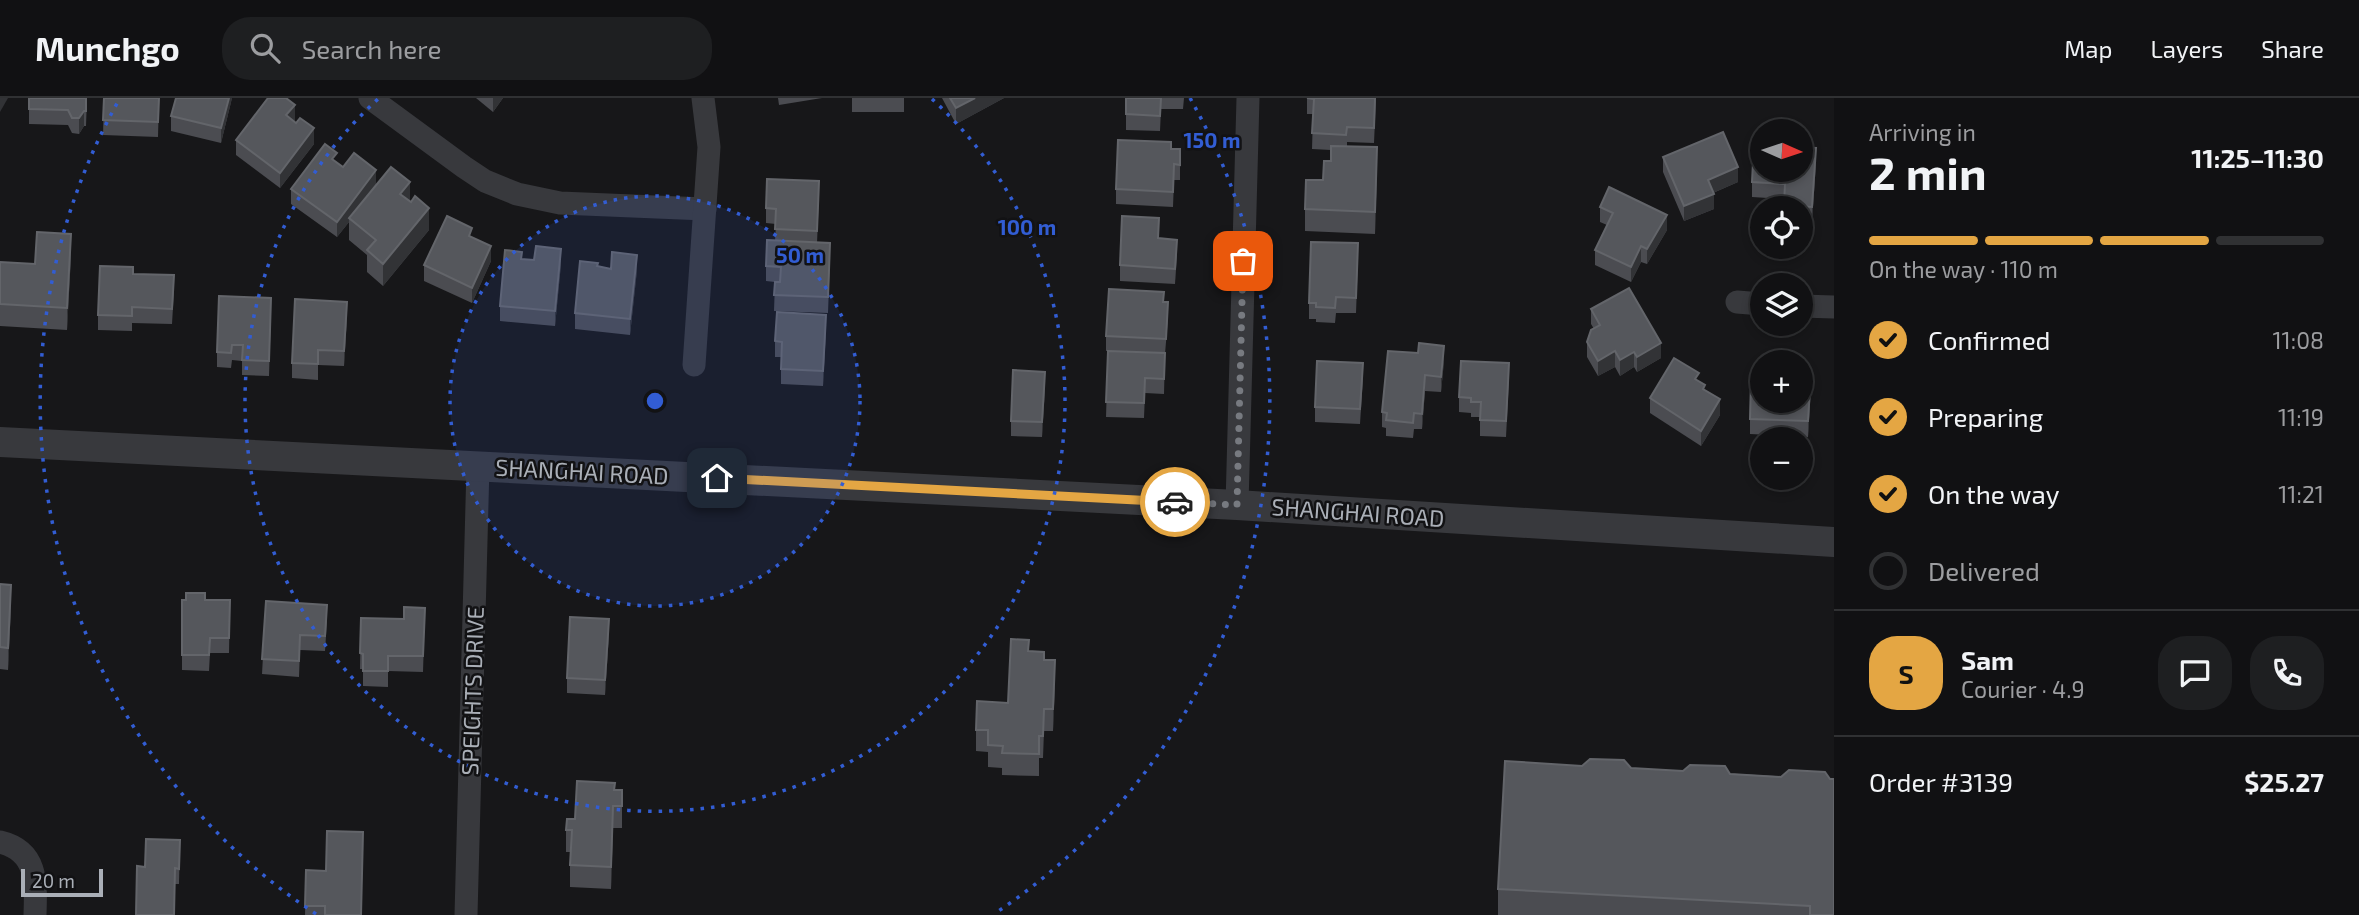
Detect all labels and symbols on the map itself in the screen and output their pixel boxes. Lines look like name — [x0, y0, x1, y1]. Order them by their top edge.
north arrow — [1750, 119, 1813, 182]
text: 150 m — [1184, 127, 1240, 152]
text: 100 m — [998, 214, 1056, 239]
pin — [1213, 231, 1273, 291]
text: 50 m — [776, 242, 824, 267]
centre of rings — [643, 389, 667, 413]
pin — [687, 448, 747, 508]
street label: SHANGHAI ROAD — [495, 452, 669, 490]
courier — [1140, 467, 1210, 537]
street label: SHANGHAI ROAD — [1271, 492, 1445, 532]
street label: SPEIGHTS DRIVE — [455, 606, 489, 776]
scale bar — [21, 866, 103, 898]

